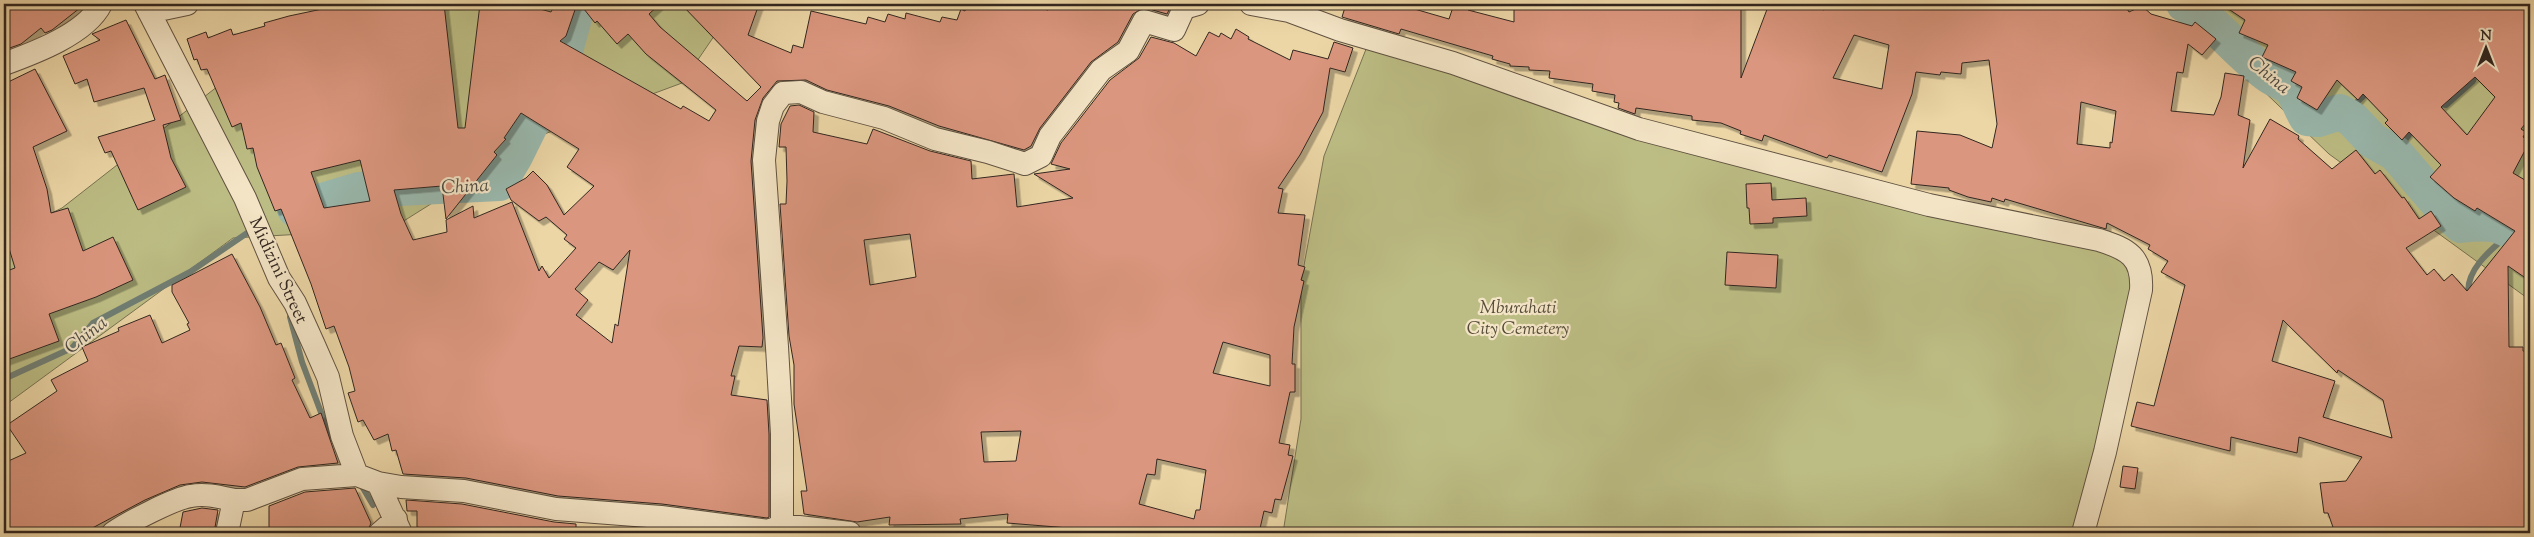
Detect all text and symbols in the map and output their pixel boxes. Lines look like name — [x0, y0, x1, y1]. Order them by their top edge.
north arrow — [2462, 22, 2512, 72]
text: N — [2480, 27, 2492, 47]
water label: China — [2241, 50, 2296, 102]
water label: China — [441, 173, 490, 202]
street label: Midizini Street — [241, 213, 313, 328]
park label: Mburahati City Cemetery — [1467, 296, 1569, 343]
water label: China — [59, 310, 114, 361]

